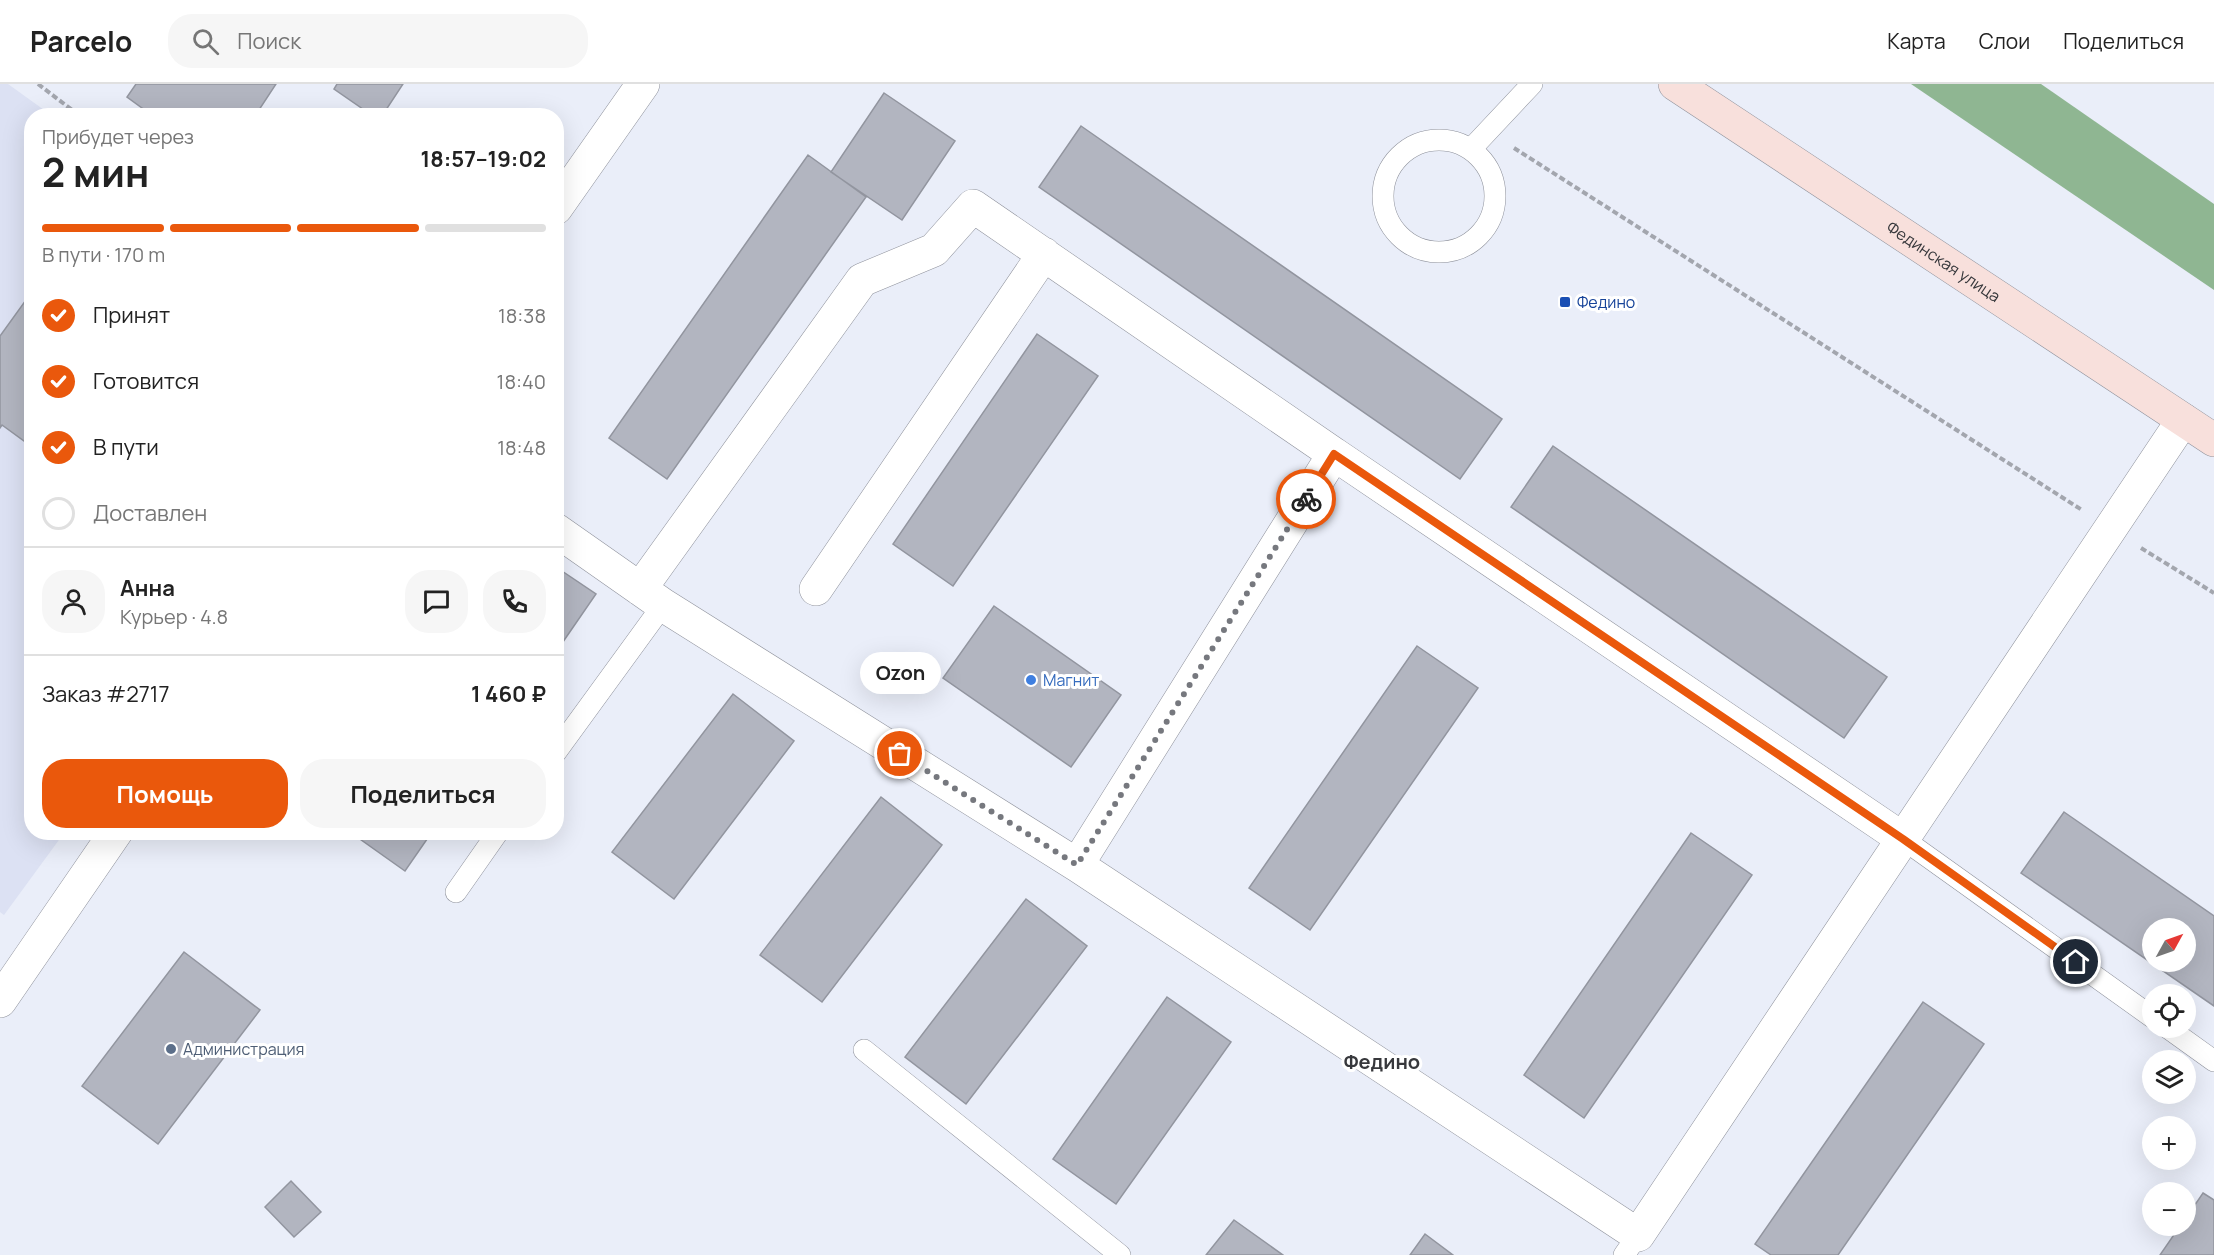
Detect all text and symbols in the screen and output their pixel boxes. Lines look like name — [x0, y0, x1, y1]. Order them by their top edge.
search box — [168, 14, 588, 68]
text: Parcelo — [30, 22, 132, 60]
icon: search — [189, 25, 222, 58]
text: Поиск — [237, 26, 301, 56]
text: Карта — [1887, 27, 1946, 55]
text: Слои — [1979, 27, 2030, 55]
text: Поделиться — [2063, 27, 2184, 55]
text: Прибудет через — [42, 123, 194, 150]
text: 18:57–19:02 — [421, 144, 546, 174]
text: 2 мин — [42, 145, 149, 199]
street label: Фединская улица — [1883, 216, 2005, 307]
text: В пути · 170 m — [42, 241, 165, 268]
place label: Федино — [1577, 291, 1635, 313]
marker: Федино — [1558, 295, 1572, 309]
icon: check — [42, 299, 75, 332]
text: Принят — [93, 300, 170, 330]
text: 18:38 — [498, 302, 546, 329]
icon: check — [42, 365, 75, 398]
text: Готовится — [93, 366, 199, 396]
text: 18:40 — [497, 368, 546, 395]
icon: check — [42, 431, 75, 464]
text: В пути — [93, 432, 159, 462]
text: 18:48 — [497, 434, 546, 461]
courier — [1276, 469, 1336, 529]
icon: bike — [1290, 483, 1323, 516]
text: Доставлен — [93, 498, 207, 528]
button: person — [42, 570, 105, 633]
button: chat — [405, 570, 468, 633]
button: phone — [483, 570, 546, 633]
text: Анна — [120, 573, 175, 603]
text: Курьер · 4.8 — [120, 603, 228, 630]
callout: Ozon — [860, 652, 940, 694]
text: Ozon — [876, 659, 925, 686]
place label: Магнит — [1043, 669, 1099, 691]
marker: Магнит — [1024, 673, 1038, 687]
text: Заказ #2717 — [42, 679, 169, 709]
text: 1 460 ₽ — [471, 679, 546, 709]
pin — [874, 728, 925, 779]
icon: bag — [883, 737, 916, 770]
button: Помощь — [42, 759, 288, 828]
button: Поделиться — [300, 759, 546, 828]
north arrow — [2142, 918, 2196, 972]
map controls — [2142, 918, 2196, 1236]
pin — [2050, 936, 2101, 987]
icon: home — [2059, 945, 2092, 978]
button: locate — [2142, 984, 2196, 1038]
place label: Администрация — [183, 1038, 304, 1060]
marker: Администрация — [164, 1042, 178, 1056]
district label: Федино — [1344, 1048, 1420, 1075]
button: layers — [2142, 1050, 2196, 1104]
button: + — [2142, 1116, 2196, 1170]
button: − — [2142, 1182, 2196, 1236]

